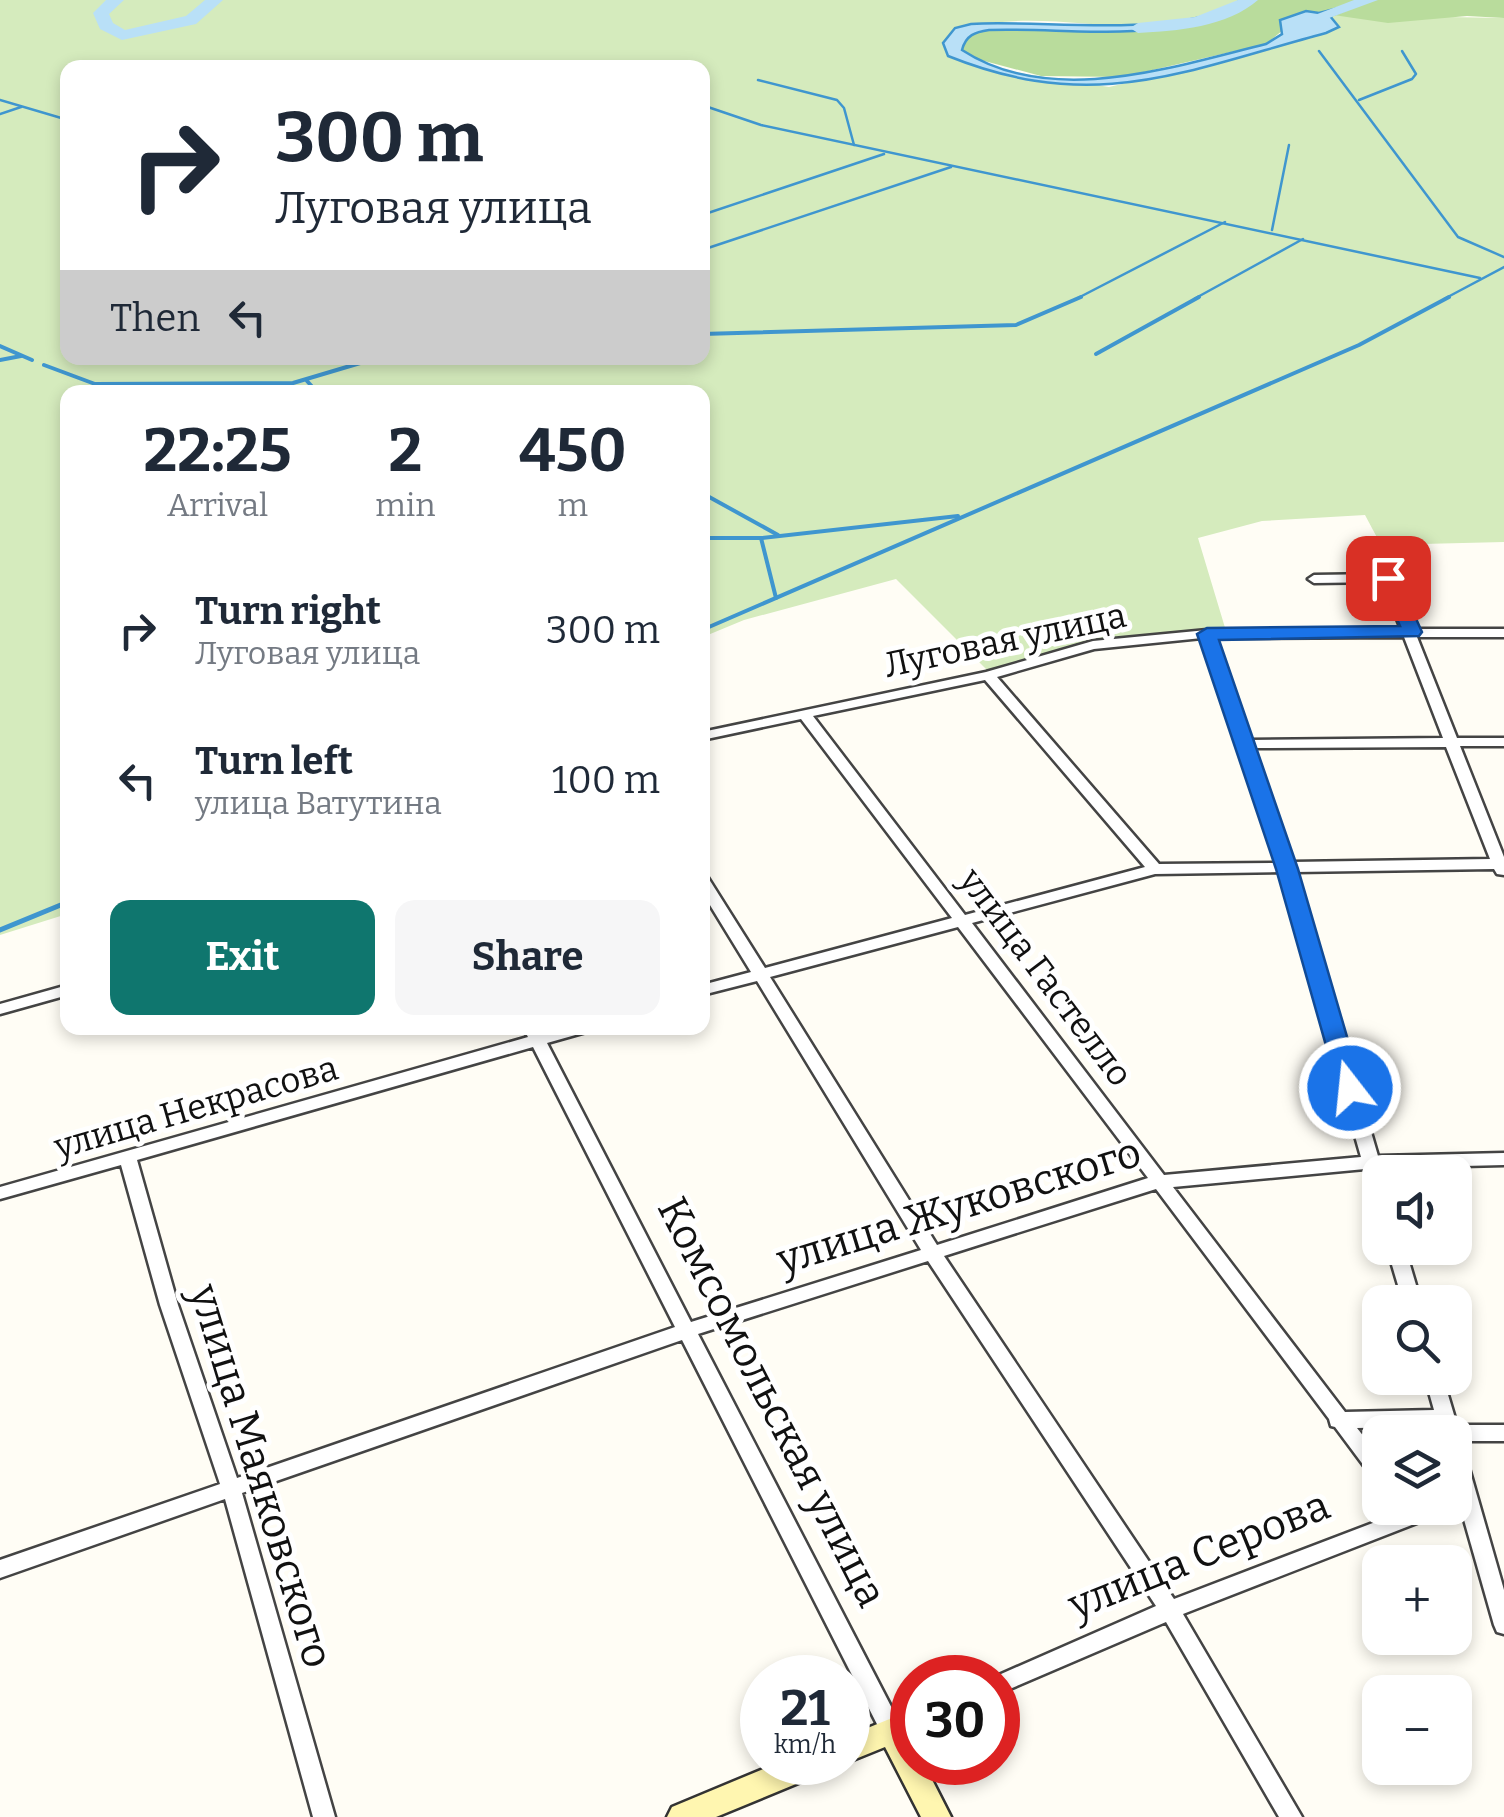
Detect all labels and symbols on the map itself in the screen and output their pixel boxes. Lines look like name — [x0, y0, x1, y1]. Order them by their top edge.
pin — [1346, 536, 1431, 621]
street label: Луговая улица — [880, 594, 1130, 686]
street label: улица Гастелло — [950, 859, 1142, 1094]
position arrow — [1298, 1036, 1402, 1140]
street label: улица Некрасова — [48, 1046, 343, 1168]
street label: улица Жуковского — [770, 1127, 1147, 1285]
street label: Комсомольская улица — [647, 1189, 897, 1615]
street label: улица Маяковского — [179, 1278, 343, 1673]
street label: улица Серова — [1060, 1480, 1337, 1630]
speed limit sign: 30 — [890, 1655, 1020, 1785]

